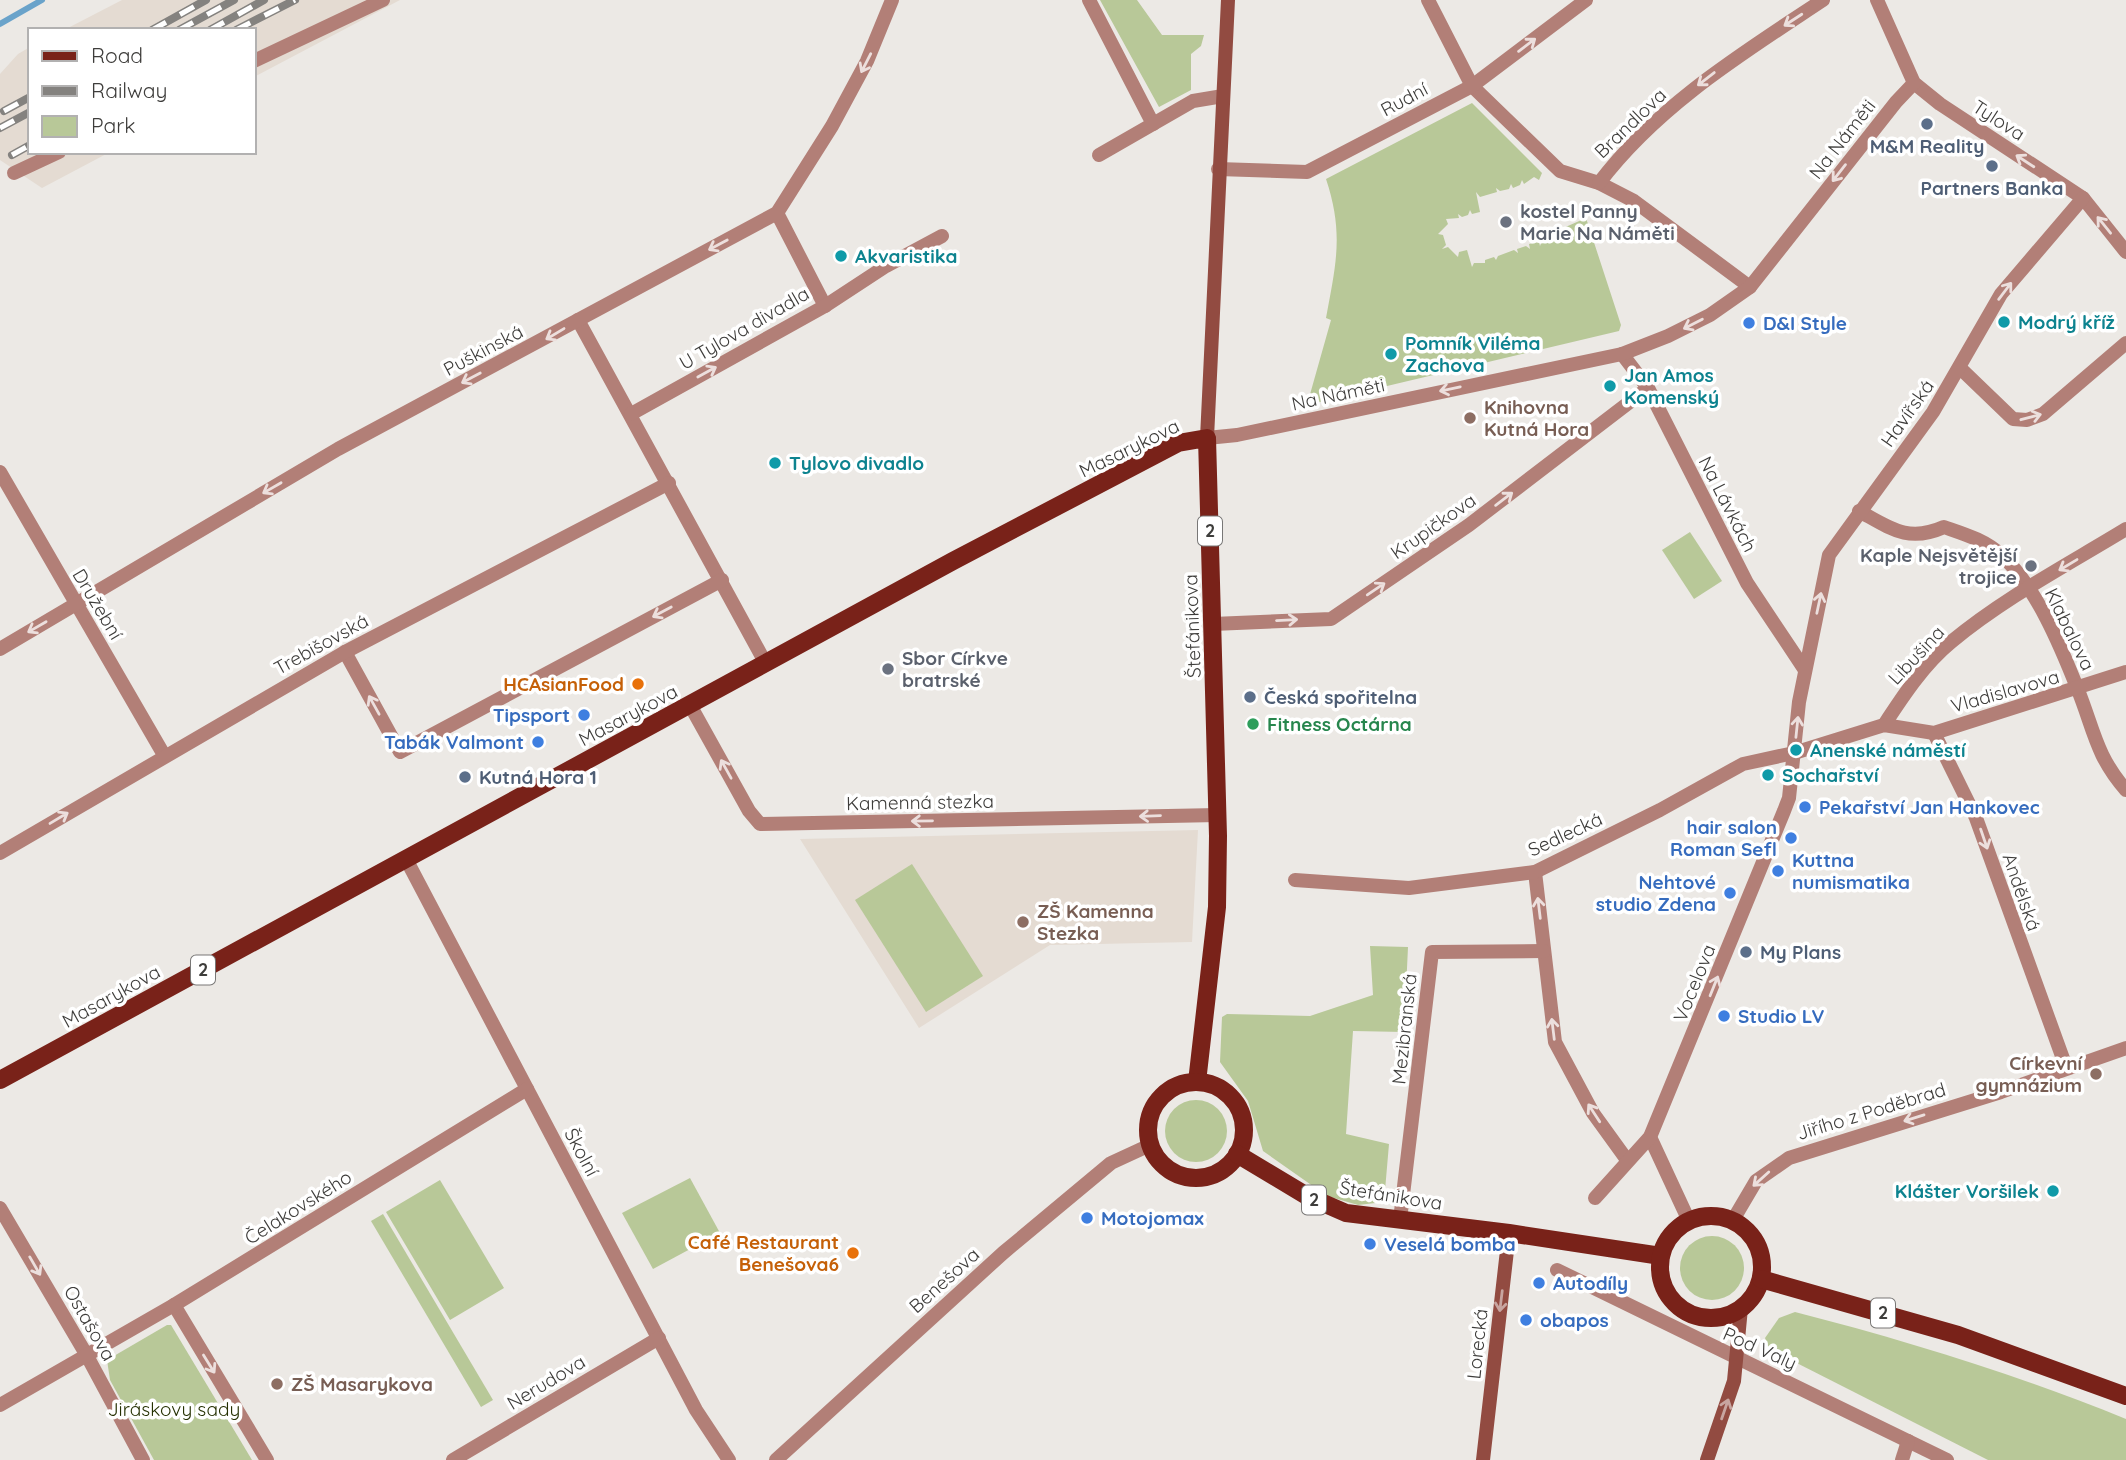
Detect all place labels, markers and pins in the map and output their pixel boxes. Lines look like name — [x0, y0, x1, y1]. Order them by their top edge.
marker: M&M Reality — [1919, 116, 1935, 132]
place label: M&M Reality — [1870, 134, 1984, 158]
marker: Partners Banka — [1984, 158, 2000, 174]
place label: Partners Banka — [1921, 176, 2063, 200]
place label: kostel Panny Marie Na Náměti — [1520, 199, 1675, 245]
marker: kostel Panny Marie Na Náměti — [1498, 214, 1514, 230]
place label: Akvaristika — [855, 244, 957, 268]
marker: Akvaristika — [833, 248, 849, 264]
place label: Modrý kříž — [2018, 310, 2115, 334]
place label: D&I Style — [1763, 311, 1847, 335]
marker: Modrý kříž — [1996, 314, 2012, 330]
marker: D&I Style — [1741, 315, 1757, 331]
place label: Pomník Viléma Zachova — [1405, 331, 1541, 377]
marker: Pomník Viléma Zachova — [1383, 346, 1399, 362]
place label: Jan Amos Komenský — [1624, 363, 1719, 409]
marker: Jan Amos Komenský — [1602, 378, 1618, 394]
place label: Knihovna Kutná Hora — [1484, 395, 1589, 441]
marker: Knihovna Kutná Hora — [1462, 410, 1478, 426]
place label: Tylovo divadlo — [789, 451, 924, 475]
marker: Tylovo divadlo — [767, 455, 783, 471]
place label: Kaple Nejsvětější trojice — [1860, 543, 2019, 589]
marker: Kaple Nejsvětější trojice — [2023, 558, 2039, 574]
place label: Sbor Církve bratrské — [902, 646, 1008, 692]
marker: Sbor Církve bratrské — [880, 661, 896, 677]
place label: HCAsianFood — [503, 672, 624, 696]
marker: HCAsianFood — [630, 676, 646, 692]
place label: Česká spořitelna — [1264, 685, 1417, 709]
marker: Česká spořitelna — [1242, 689, 1258, 705]
place label: Tipsport — [493, 703, 570, 727]
marker: Tipsport — [576, 707, 592, 723]
place label: Fitness Octárna — [1267, 712, 1412, 736]
marker: Fitness Octárna — [1245, 716, 1261, 732]
place label: Tabák Valmont — [384, 730, 524, 754]
marker: Tabák Valmont — [530, 734, 546, 750]
place label: Anenské náměstí — [1810, 738, 1967, 762]
marker: Anenské náměstí — [1788, 742, 1804, 758]
place label: Sochařství — [1782, 763, 1880, 787]
place label: Kutná Hora 1 — [479, 765, 597, 789]
marker: Sochařství — [1760, 767, 1776, 783]
marker: Kutná Hora 1 — [457, 769, 473, 785]
place label: Pekařství Jan Hankovec — [1819, 795, 2040, 819]
marker: Pekařství Jan Hankovec — [1797, 799, 1813, 815]
place label: hair salon Roman Sefl — [1670, 815, 1777, 861]
marker: hair salon Roman Sefl — [1783, 830, 1799, 846]
place label: Kuttna numismatika — [1792, 848, 1910, 894]
marker: Kuttna numismatika — [1770, 863, 1786, 879]
place label: Nehtové studio Zdena — [1596, 870, 1716, 916]
marker: Nehtové studio Zdena — [1722, 885, 1738, 901]
place label: ZŠ Kamenna Stezka — [1037, 899, 1154, 945]
marker: ZŠ Kamenna Stezka — [1015, 914, 1031, 930]
place label: My Plans — [1760, 940, 1841, 964]
marker: My Plans — [1738, 944, 1754, 960]
place label: Studio LV — [1738, 1004, 1825, 1028]
marker: Studio LV — [1716, 1008, 1732, 1024]
place label: Církevní gymnázium — [1976, 1051, 2084, 1097]
marker: Církevní gymnázium — [2088, 1066, 2104, 1082]
place label: Klášter Voršilek — [1895, 1179, 2039, 1203]
marker: Klášter Voršilek — [2045, 1183, 2061, 1199]
place label: Motojomax — [1101, 1206, 1204, 1230]
marker: Motojomax — [1079, 1210, 1095, 1226]
place label: Café Restaurant Benešova6 — [688, 1230, 839, 1276]
place label: Veselá bomba — [1384, 1232, 1516, 1256]
marker: Veselá bomba — [1362, 1236, 1378, 1252]
marker: Café Restaurant Benešova6 — [845, 1245, 861, 1261]
place label: Autodíly — [1553, 1271, 1628, 1295]
marker: Autodíly — [1531, 1275, 1547, 1291]
place label: obapos — [1540, 1308, 1609, 1332]
marker: obapos — [1518, 1312, 1534, 1328]
place label: ZŠ Masarykova — [291, 1372, 433, 1396]
marker: ZŠ Masarykova — [269, 1376, 285, 1392]

